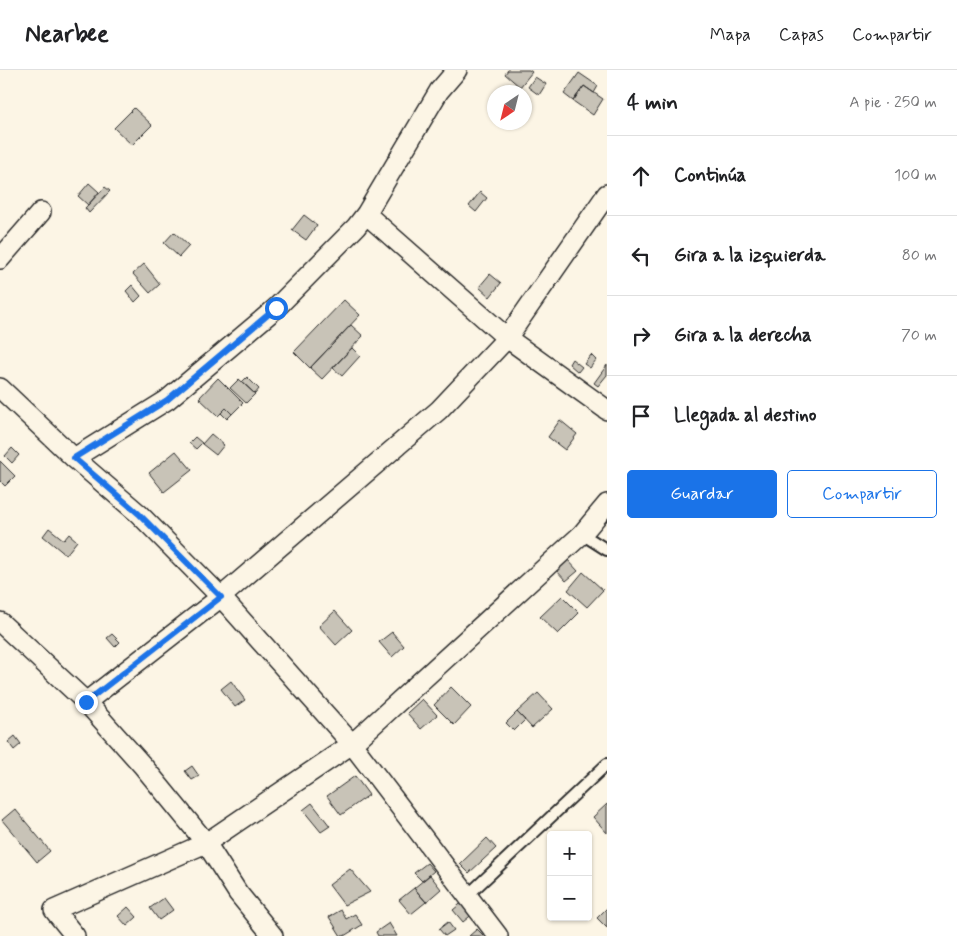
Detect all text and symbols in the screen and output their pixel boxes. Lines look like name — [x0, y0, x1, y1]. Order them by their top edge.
text: Nearbee — [25, 19, 109, 50]
text: Mapa — [710, 23, 751, 47]
text: Capas — [779, 23, 824, 47]
text: Compartir — [852, 23, 932, 47]
north arrow — [487, 85, 532, 130]
text: 4 min — [627, 89, 678, 117]
text: A pie · 250 m — [849, 92, 937, 113]
icon: ahead — [627, 162, 655, 190]
text: Continúa — [674, 163, 746, 188]
text: 100 m — [894, 165, 937, 186]
icon: left — [627, 242, 655, 270]
text: Gira a la izquierda — [674, 243, 825, 268]
text: 80 m — [902, 245, 937, 266]
route start — [265, 297, 288, 320]
icon: right — [627, 322, 655, 350]
text: Gira a la derecha — [674, 323, 812, 348]
text: 70 m — [901, 325, 937, 346]
icon: arrive — [627, 402, 655, 430]
text: Llegada al destino — [674, 403, 816, 428]
button: Guardar — [627, 470, 777, 518]
button: Compartir — [787, 470, 937, 518]
route end — [75, 691, 98, 714]
map controls — [547, 831, 592, 921]
button: + — [547, 831, 592, 876]
button: − — [547, 876, 592, 921]

